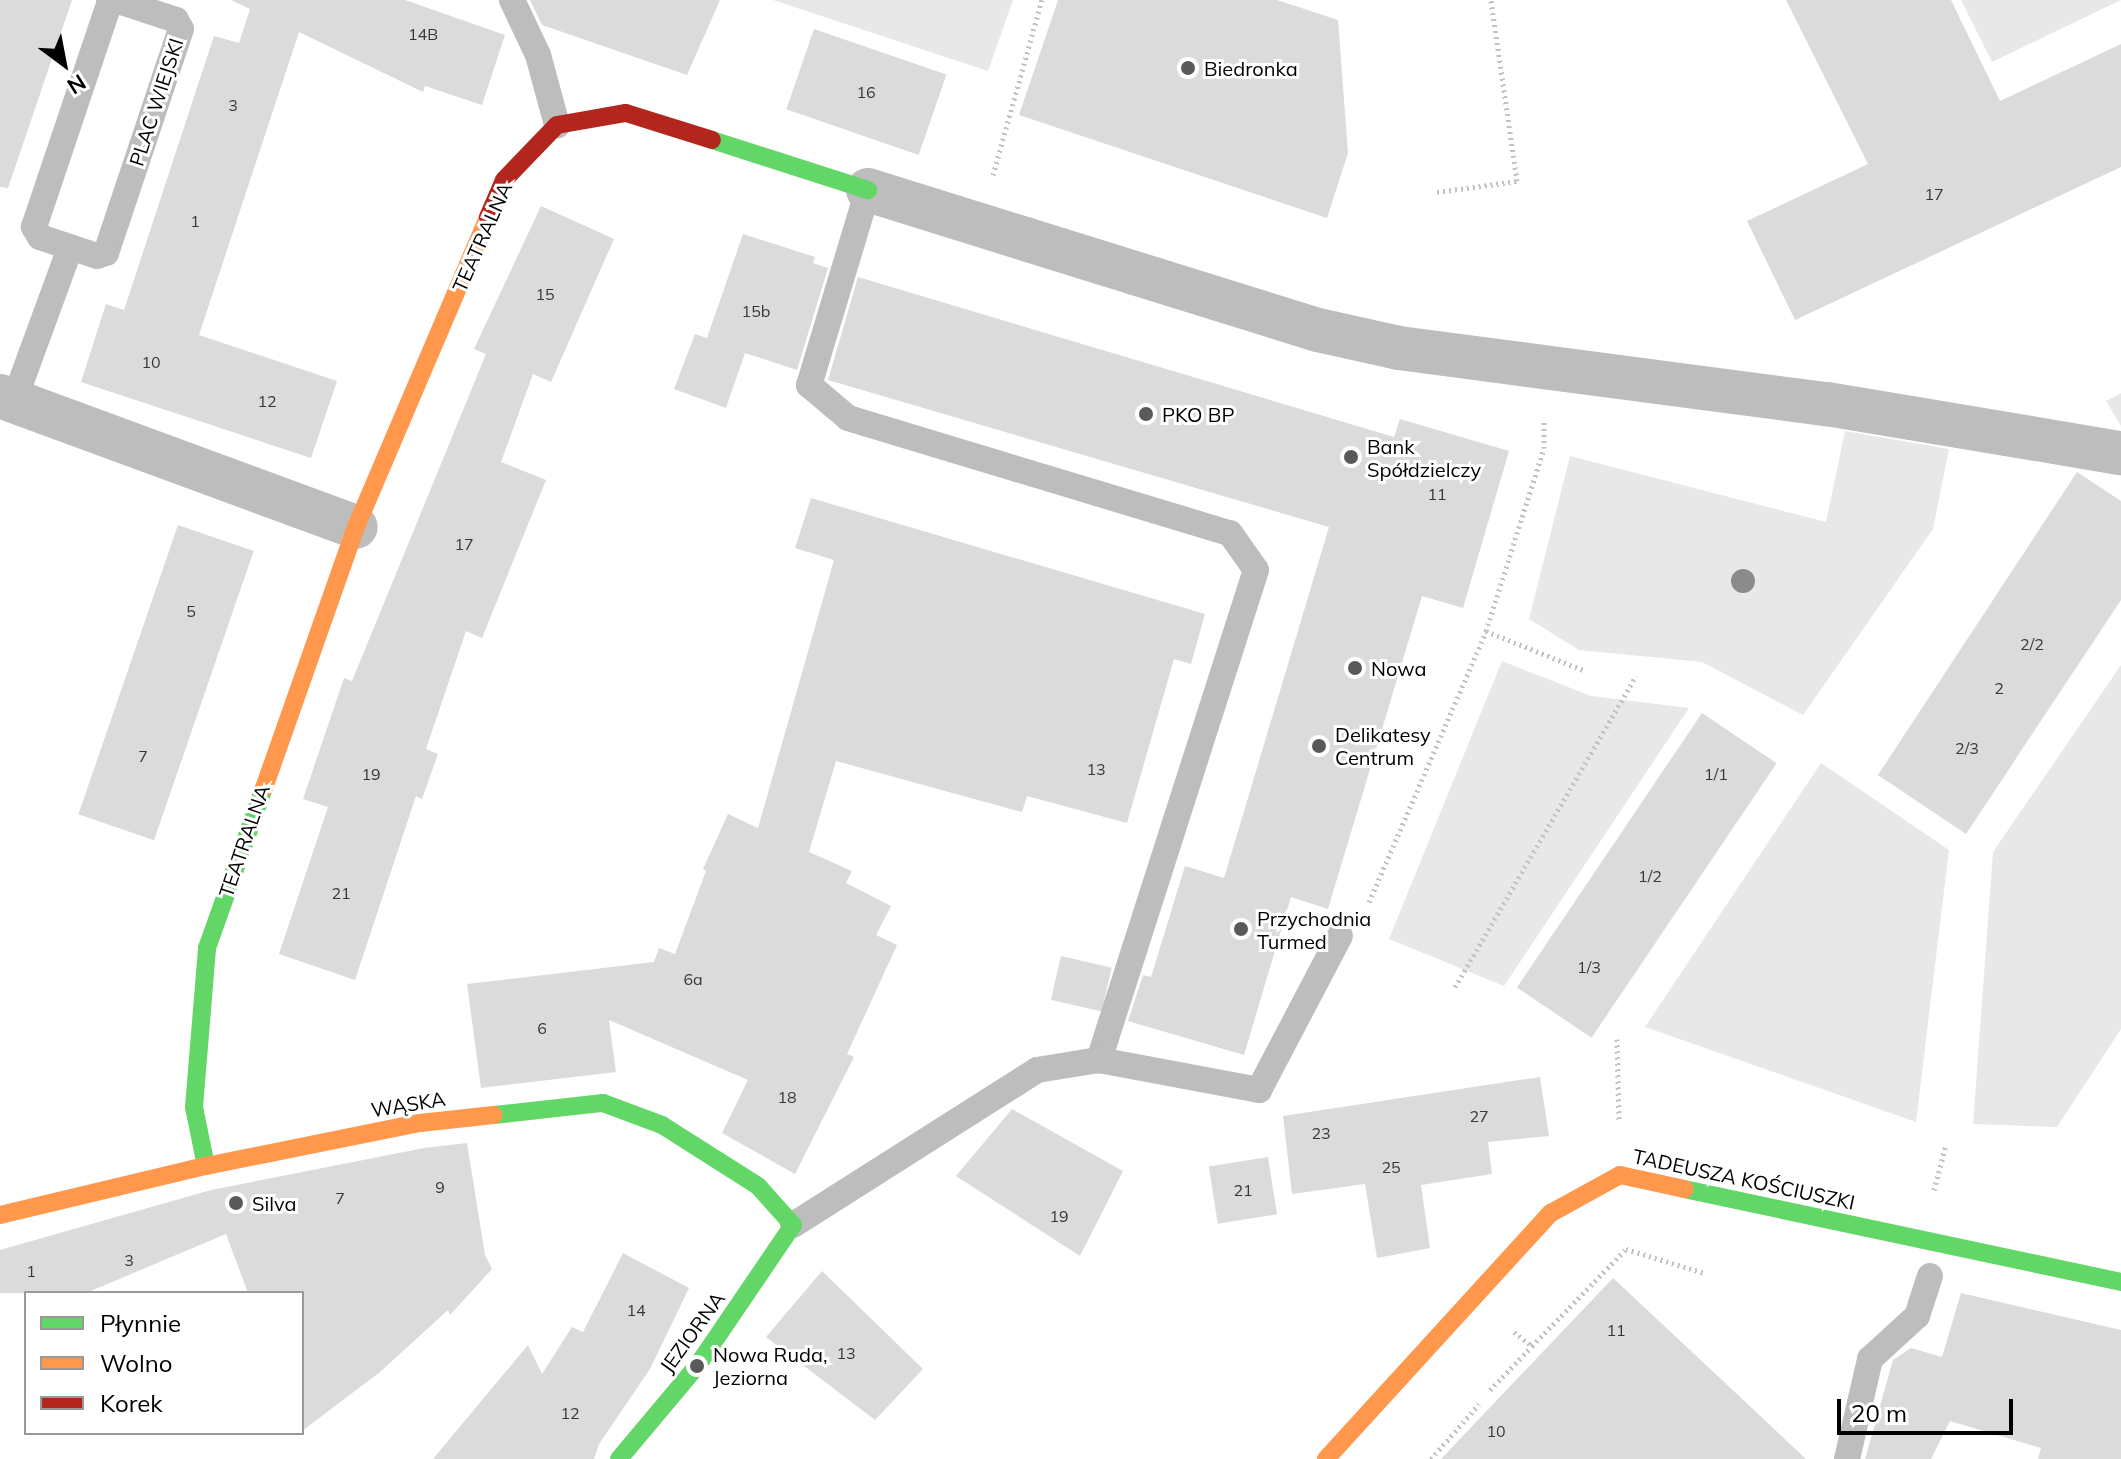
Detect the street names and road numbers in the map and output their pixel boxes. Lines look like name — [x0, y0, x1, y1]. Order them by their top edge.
street label: PLAC WIEJSKI — [124, 35, 188, 169]
street label: TEATRALNA — [447, 178, 517, 296]
street label: TEATRALNA — [214, 781, 274, 901]
street label: WĄSKA — [369, 1086, 447, 1122]
street label: TADEUSZA KOŚCIUSZKI — [1631, 1144, 1857, 1214]
street label: JEZIORNA — [655, 1287, 729, 1377]

